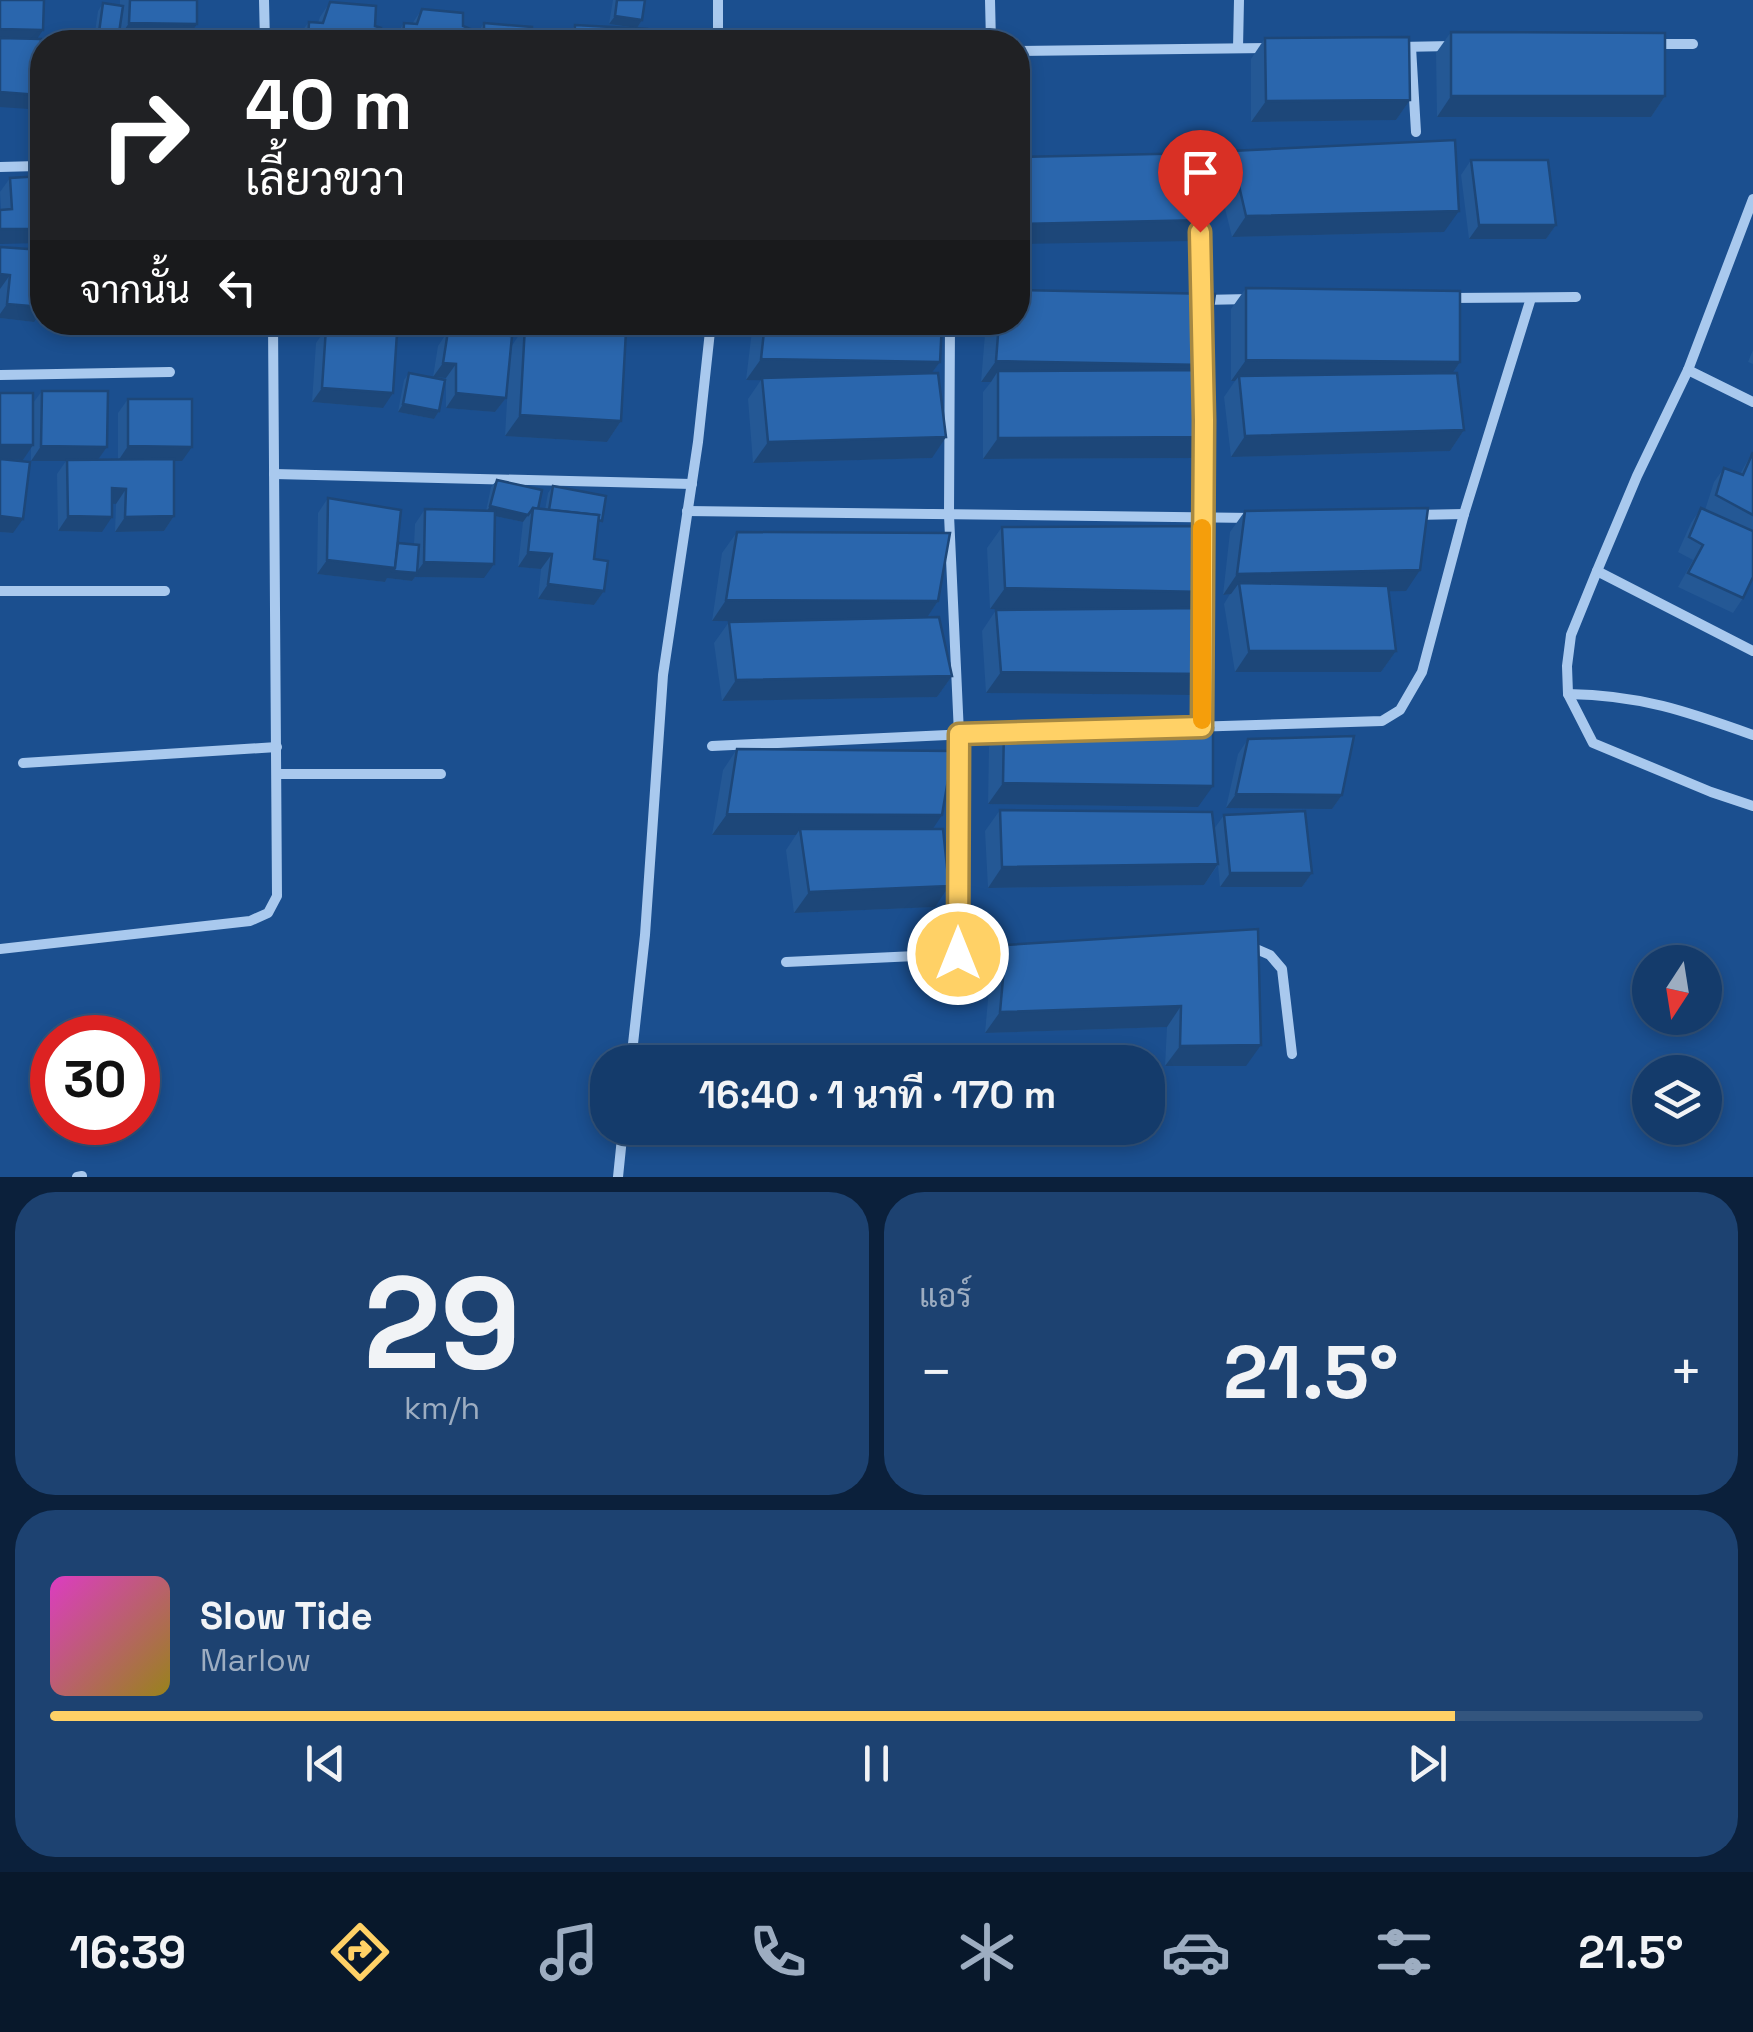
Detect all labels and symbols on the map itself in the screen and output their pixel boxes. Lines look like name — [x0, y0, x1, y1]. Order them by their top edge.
pin — [1158, 130, 1243, 233]
position arrow — [906, 902, 1010, 1006]
north arrow — [1632, 945, 1722, 1035]
speed limit sign: 30 — [30, 1015, 160, 1145]

